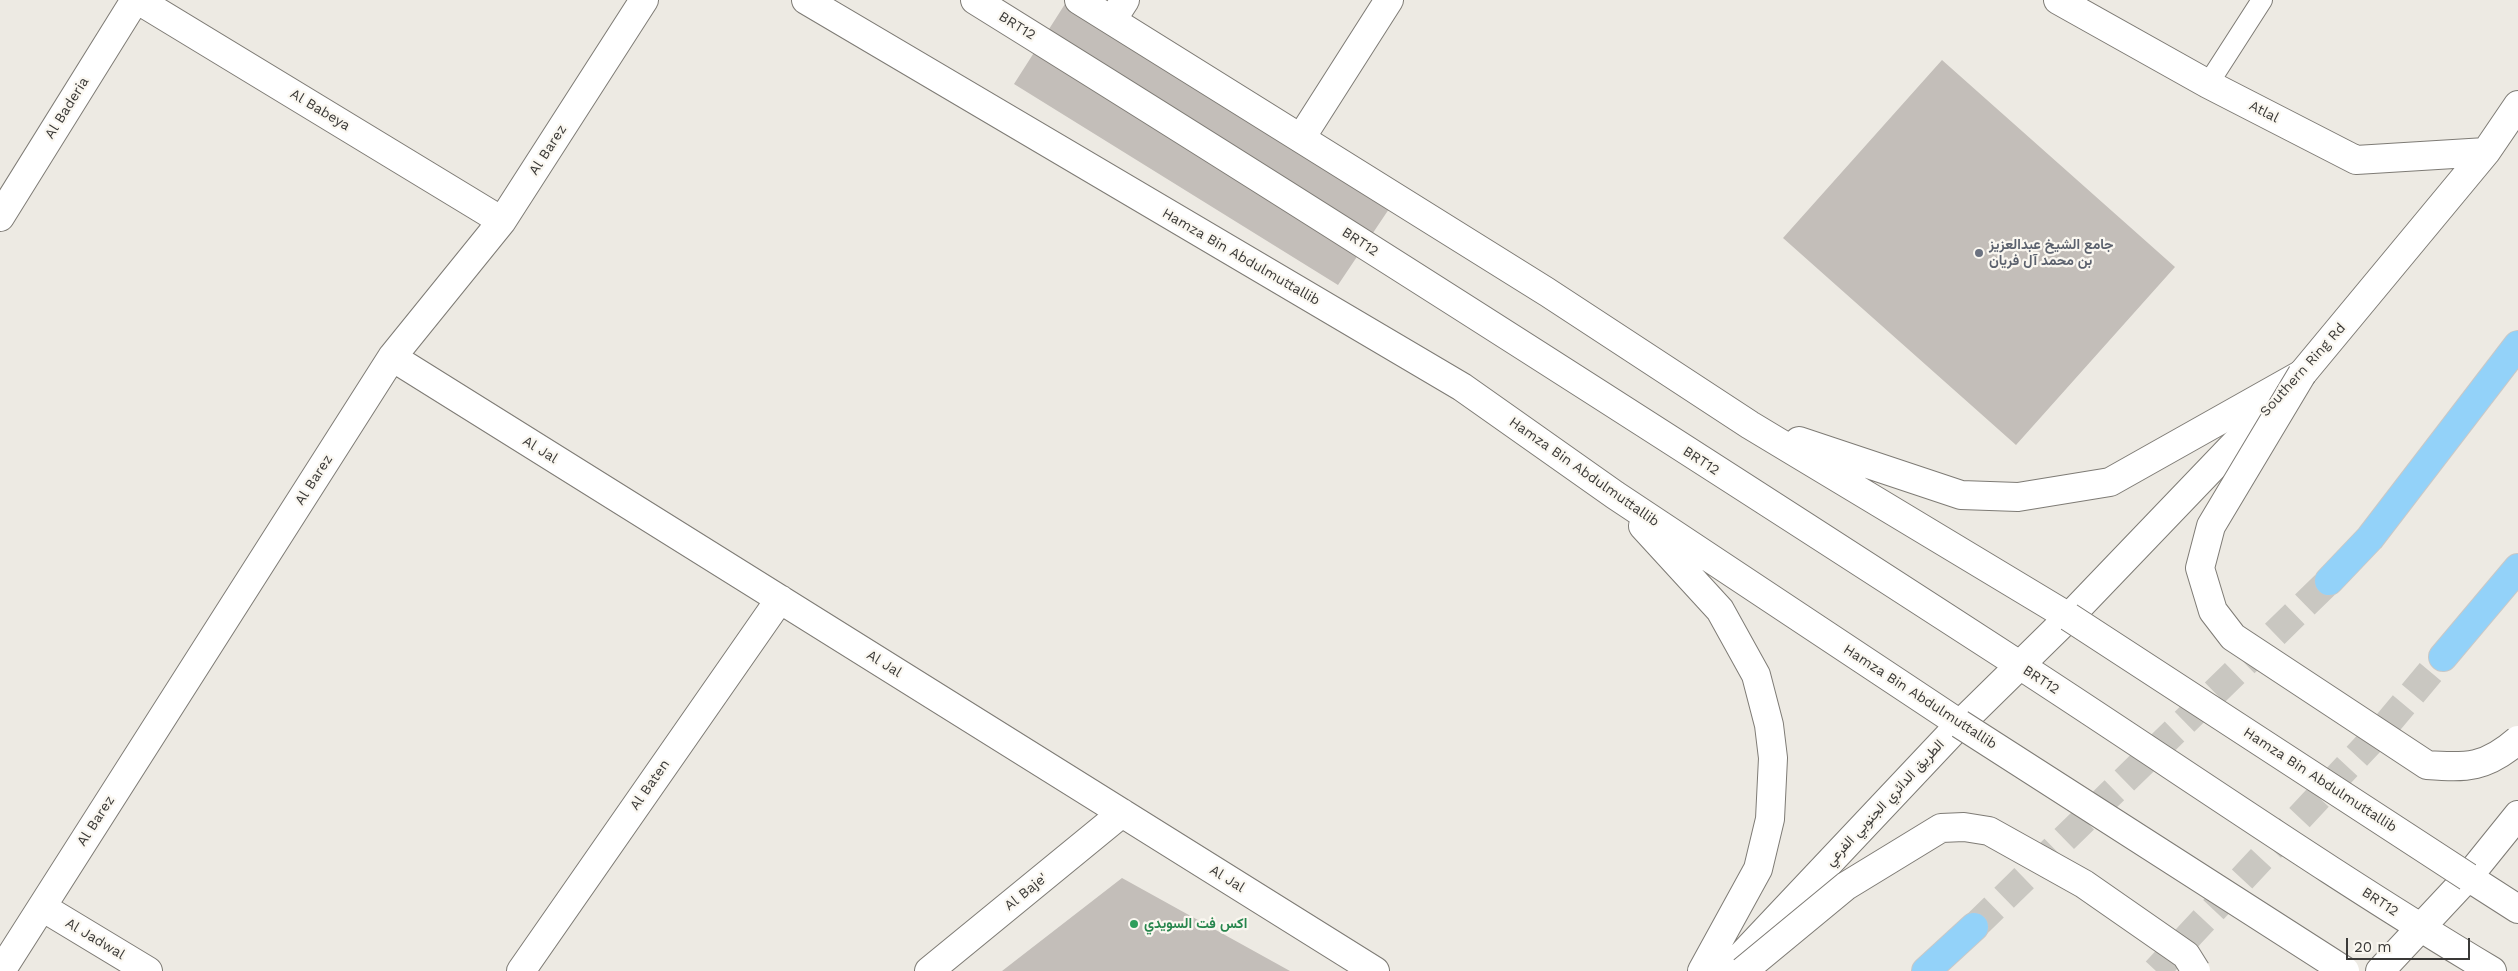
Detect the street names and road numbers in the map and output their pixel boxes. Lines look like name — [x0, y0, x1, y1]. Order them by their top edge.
street label: BRT12 — [995, 8, 1039, 44]
street label: Al Baderia — [41, 74, 93, 142]
street label: Al Babeya — [287, 86, 353, 134]
street label: Atlal — [2246, 97, 2282, 127]
street label: Al Barez — [526, 122, 570, 178]
street label: Hamza Bin Abdulmuttallib — [1159, 205, 1323, 309]
street label: BRT12 — [1339, 224, 1381, 260]
street label: Southern Ring Rd — [2257, 320, 2349, 420]
street label: Hamza Bin Abdulmuttallib — [1506, 414, 1662, 530]
street label: Al Jal — [519, 433, 561, 467]
street label: BRT12 — [1680, 443, 1722, 479]
street label: Al Barez — [292, 452, 336, 508]
street label: Hamza Bin Abdulmuttallib — [1840, 641, 2000, 753]
street label: Al Jal — [863, 647, 905, 681]
street label: BRT12 — [2020, 662, 2062, 698]
street label: Hamza Bin Abdulmuttallib — [2240, 724, 2400, 836]
street label: الطريق الدائري الجنوبي الفرعي — [1822, 736, 1948, 870]
street label: Al Baten — [627, 757, 673, 813]
street label: Al Barez — [74, 793, 118, 849]
street label: Al Jal — [1206, 862, 1248, 896]
street label: Al Baje' — [1001, 870, 1051, 914]
street label: BRT12 — [2359, 884, 2401, 920]
street label: Al Jadwal — [62, 915, 128, 963]

